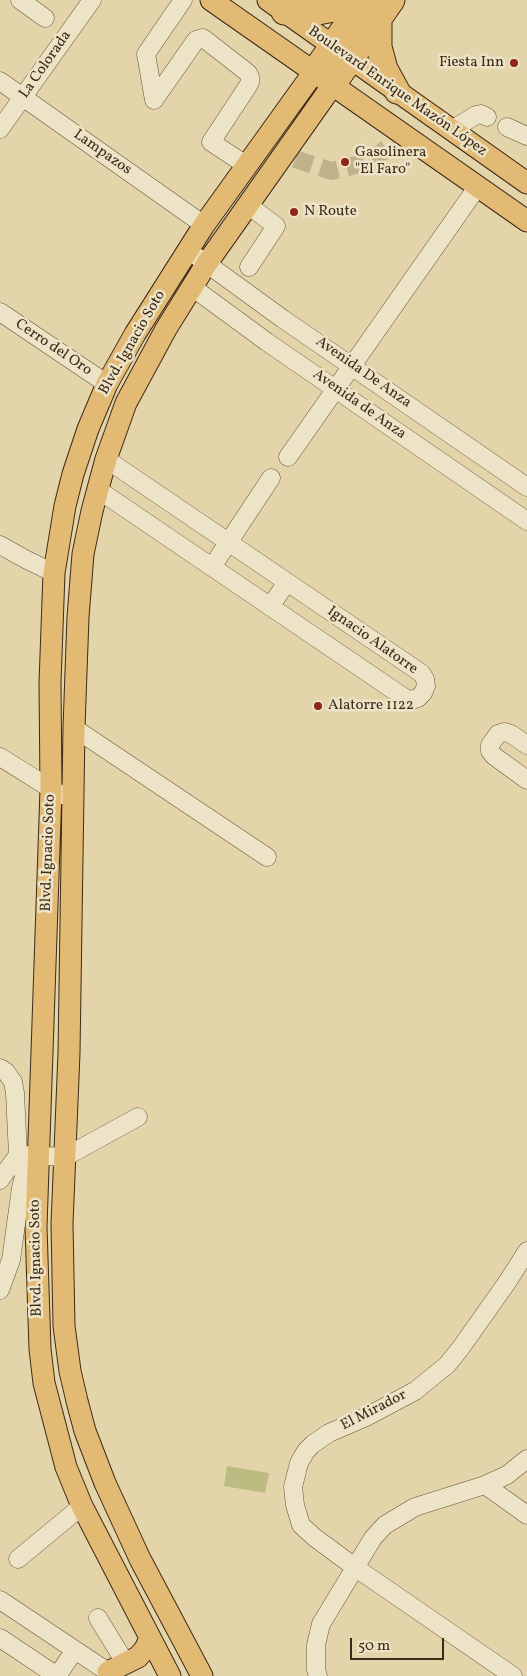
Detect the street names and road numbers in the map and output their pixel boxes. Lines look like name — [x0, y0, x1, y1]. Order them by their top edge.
street label: Boulevard Enrique Mazón López — [304, 23, 490, 161]
street label: La Colorada — [16, 28, 76, 102]
street label: Lampazos — [69, 126, 135, 180]
street label: Blvd. Ignacio Soto — [96, 288, 170, 398]
street label: Cerro del Oro — [11, 316, 95, 380]
street label: Avenida De Anza — [312, 333, 414, 413]
street label: Avenida de Anza — [309, 366, 409, 444]
street label: Ignacio Alatorre — [323, 603, 421, 679]
street label: Blvd. Ignacio Soto — [38, 794, 60, 912]
street label: Blvd. Ignacio Soto — [27, 1199, 47, 1317]
street label: El Mirador — [338, 1387, 410, 1435]

